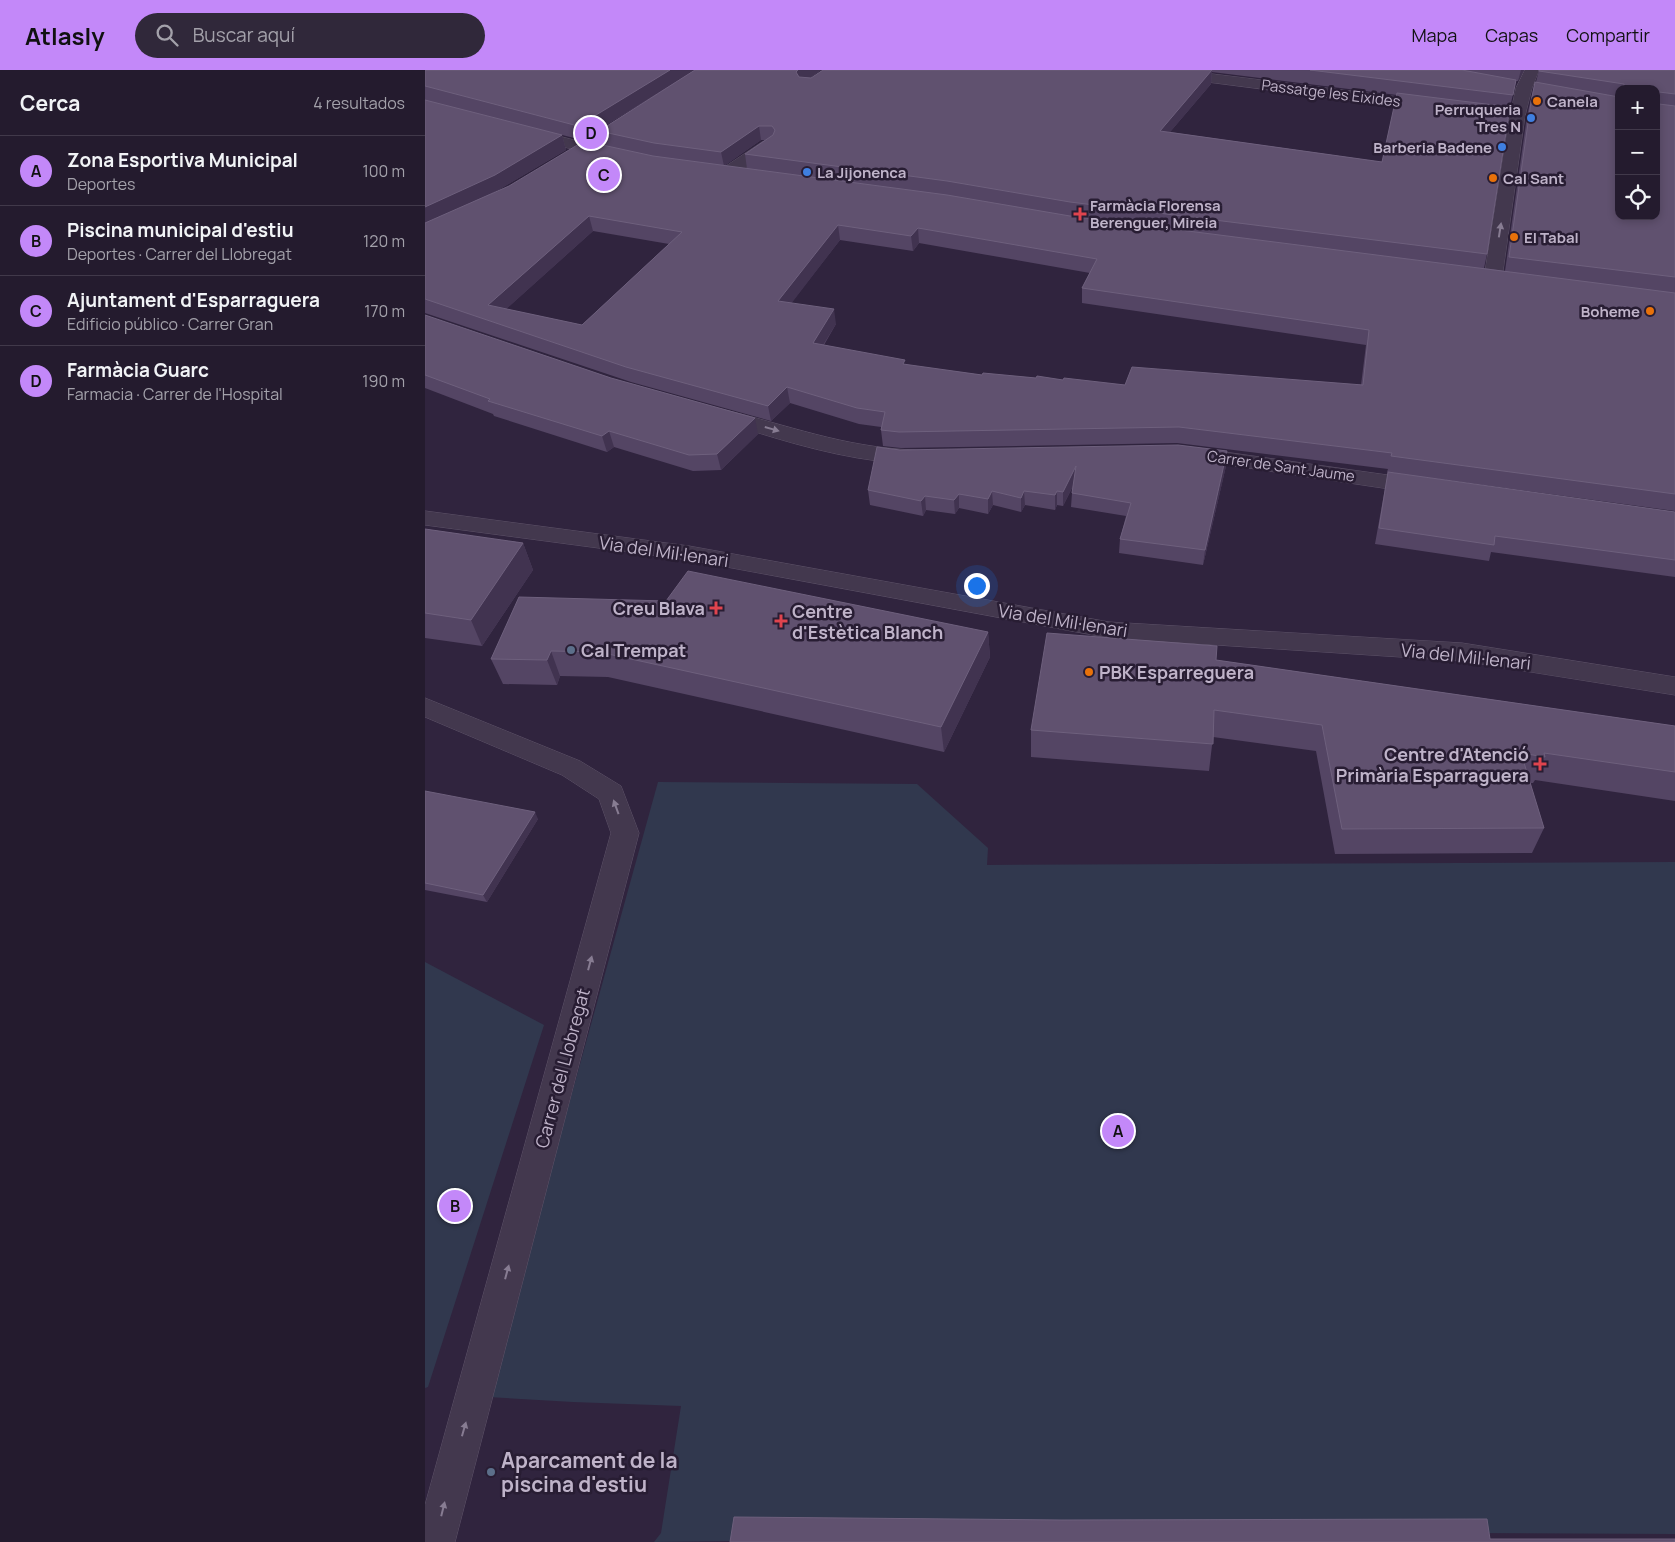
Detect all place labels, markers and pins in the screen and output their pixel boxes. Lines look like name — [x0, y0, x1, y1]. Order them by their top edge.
place label: Canela — [1547, 91, 1598, 112]
marker: Canela — [1531, 95, 1543, 107]
place label: Perruqueria Tres N — [1435, 99, 1521, 137]
marker: Perruqueria Tres N — [1525, 112, 1537, 124]
pin: D — [575, 114, 607, 152]
place label: Barberia Badene — [1373, 137, 1492, 158]
marker: Barberia Badene — [1496, 141, 1508, 153]
pin: C — [588, 156, 620, 194]
place label: La Jijonenca — [817, 162, 906, 183]
marker: La Jijonenca — [801, 166, 813, 178]
place label: Cal Sant — [1503, 168, 1564, 189]
marker: Cal Sant — [1487, 172, 1499, 184]
place label: Farmàcia Florensa Berenguer, Mireia — [1090, 195, 1221, 233]
marker: Farmàcia Florensa Berenguer, Mireia — [1074, 208, 1086, 220]
place label: El Tabal — [1524, 227, 1579, 248]
marker: El Tabal — [1508, 231, 1520, 243]
place label: Boheme — [1581, 301, 1640, 322]
marker: Boheme — [1644, 305, 1656, 317]
place label: Creu Blava — [613, 596, 705, 620]
place label: Centre d'Estètica Blanch — [792, 599, 943, 644]
marker: Creu Blava — [709, 601, 723, 615]
marker: Centre d'Estètica Blanch — [774, 614, 788, 628]
place label: Cal Trempat — [581, 638, 686, 662]
marker: Cal Trempat — [565, 644, 577, 656]
place label: PBK Esparreguera — [1099, 660, 1254, 684]
marker: PBK Esparreguera — [1083, 666, 1095, 678]
place label: Centre d'Atenció Primària Esparraguera — [1336, 742, 1529, 787]
marker: Centre d'Atenció Primària Esparraguera — [1533, 757, 1547, 771]
pin: A — [1102, 1112, 1134, 1150]
pin: B — [439, 1187, 471, 1225]
place label: Aparcament de la piscina d'estiu — [501, 1446, 678, 1498]
marker: Aparcament de la piscina d'estiu — [485, 1466, 497, 1478]

